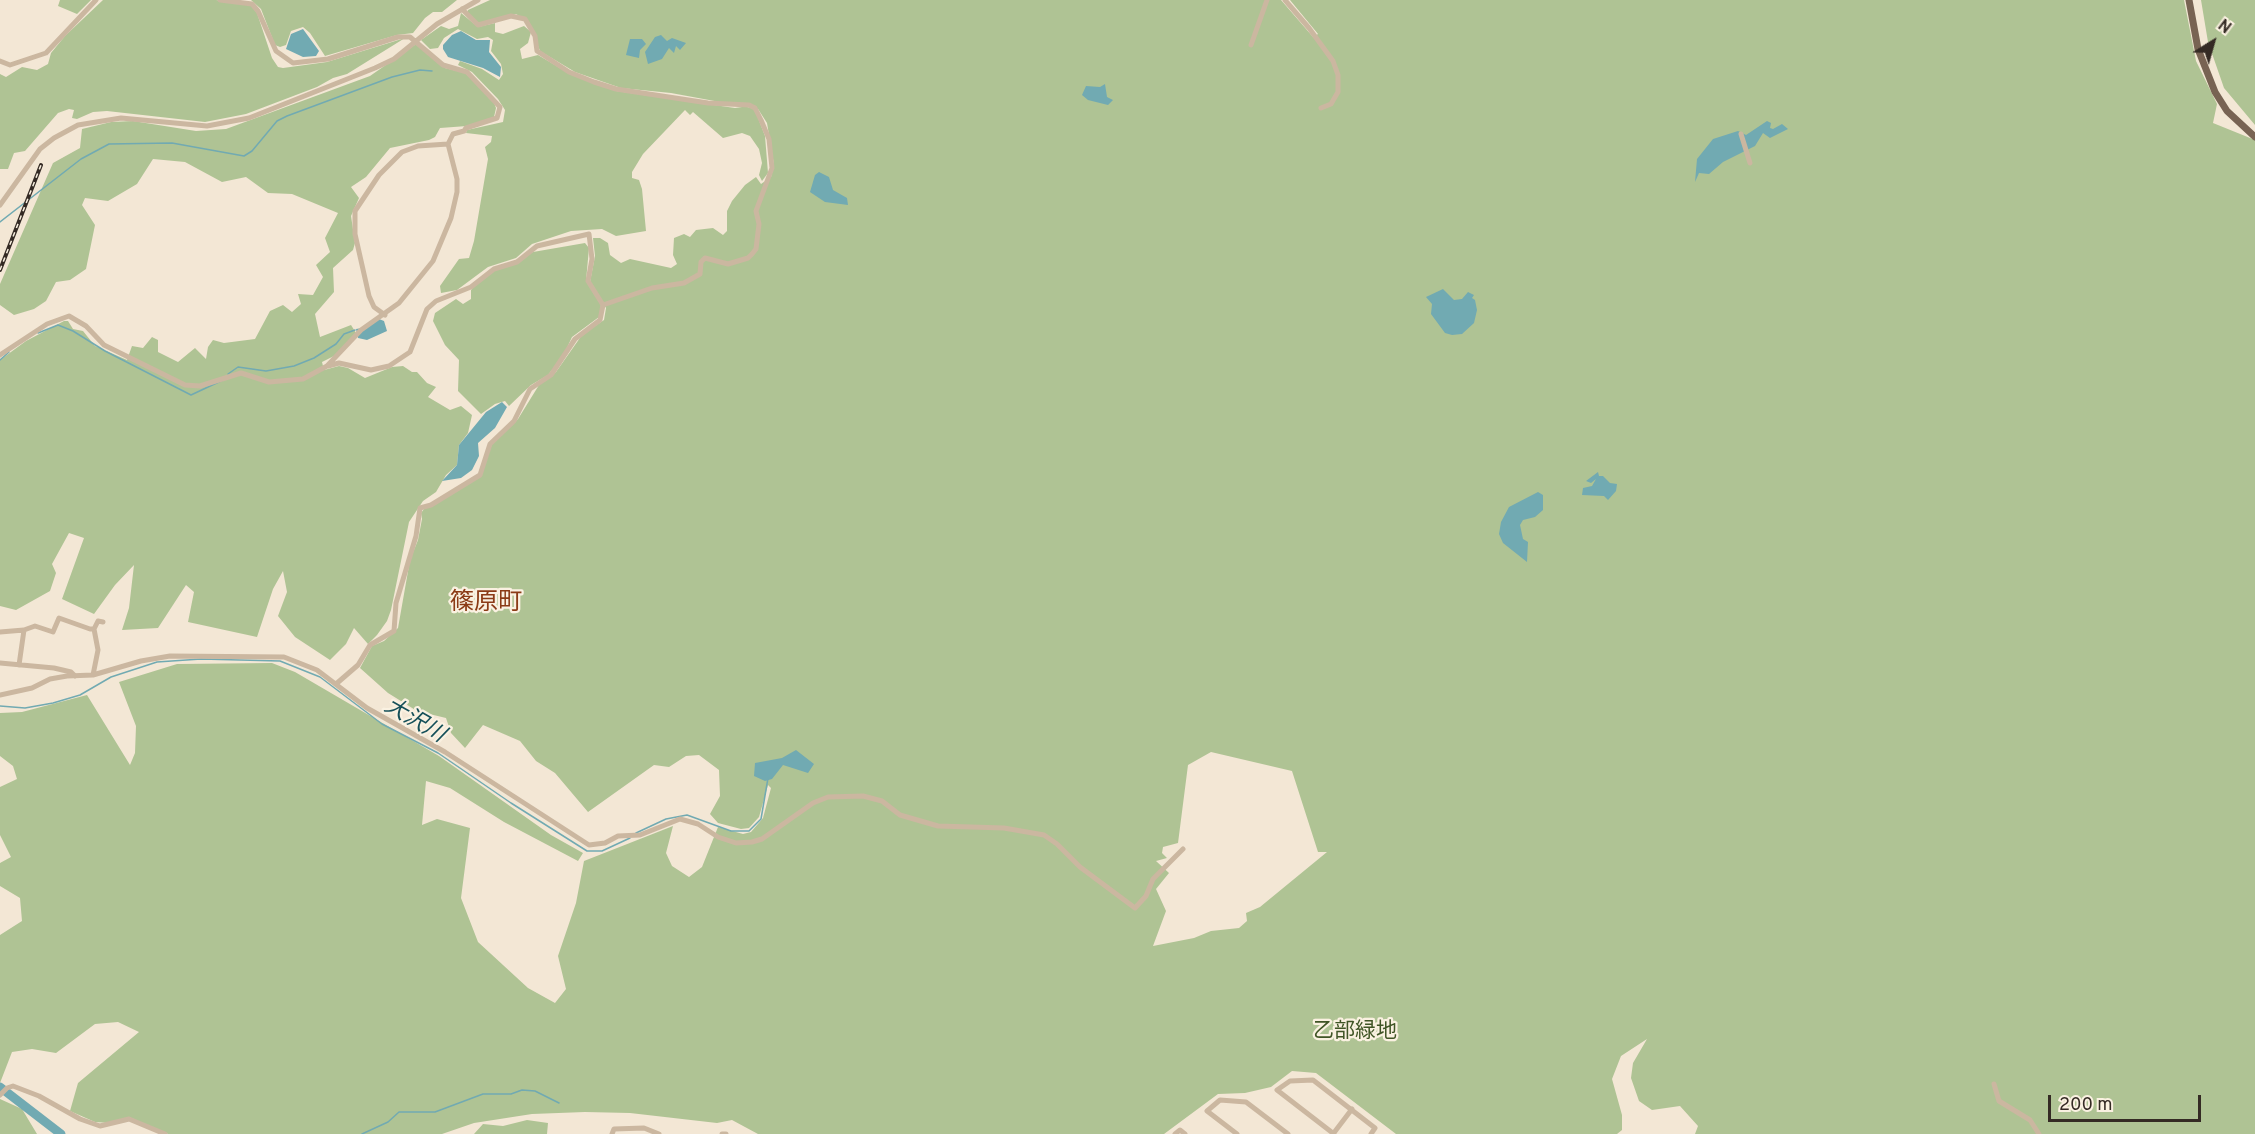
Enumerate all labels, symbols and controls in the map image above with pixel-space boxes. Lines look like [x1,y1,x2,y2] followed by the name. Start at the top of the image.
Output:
[2183,12,2243,72] north arrow
[2213,16,2234,39] text: N
[450,590,522,618] district label: 篠原町
[379,694,449,750] water label: 大沢川
[1313,1020,1397,1046] park label: 乙部緑地
[2051,1083,2204,1121] scale bar
[2059,1094,2112,1117] text: 200 m

